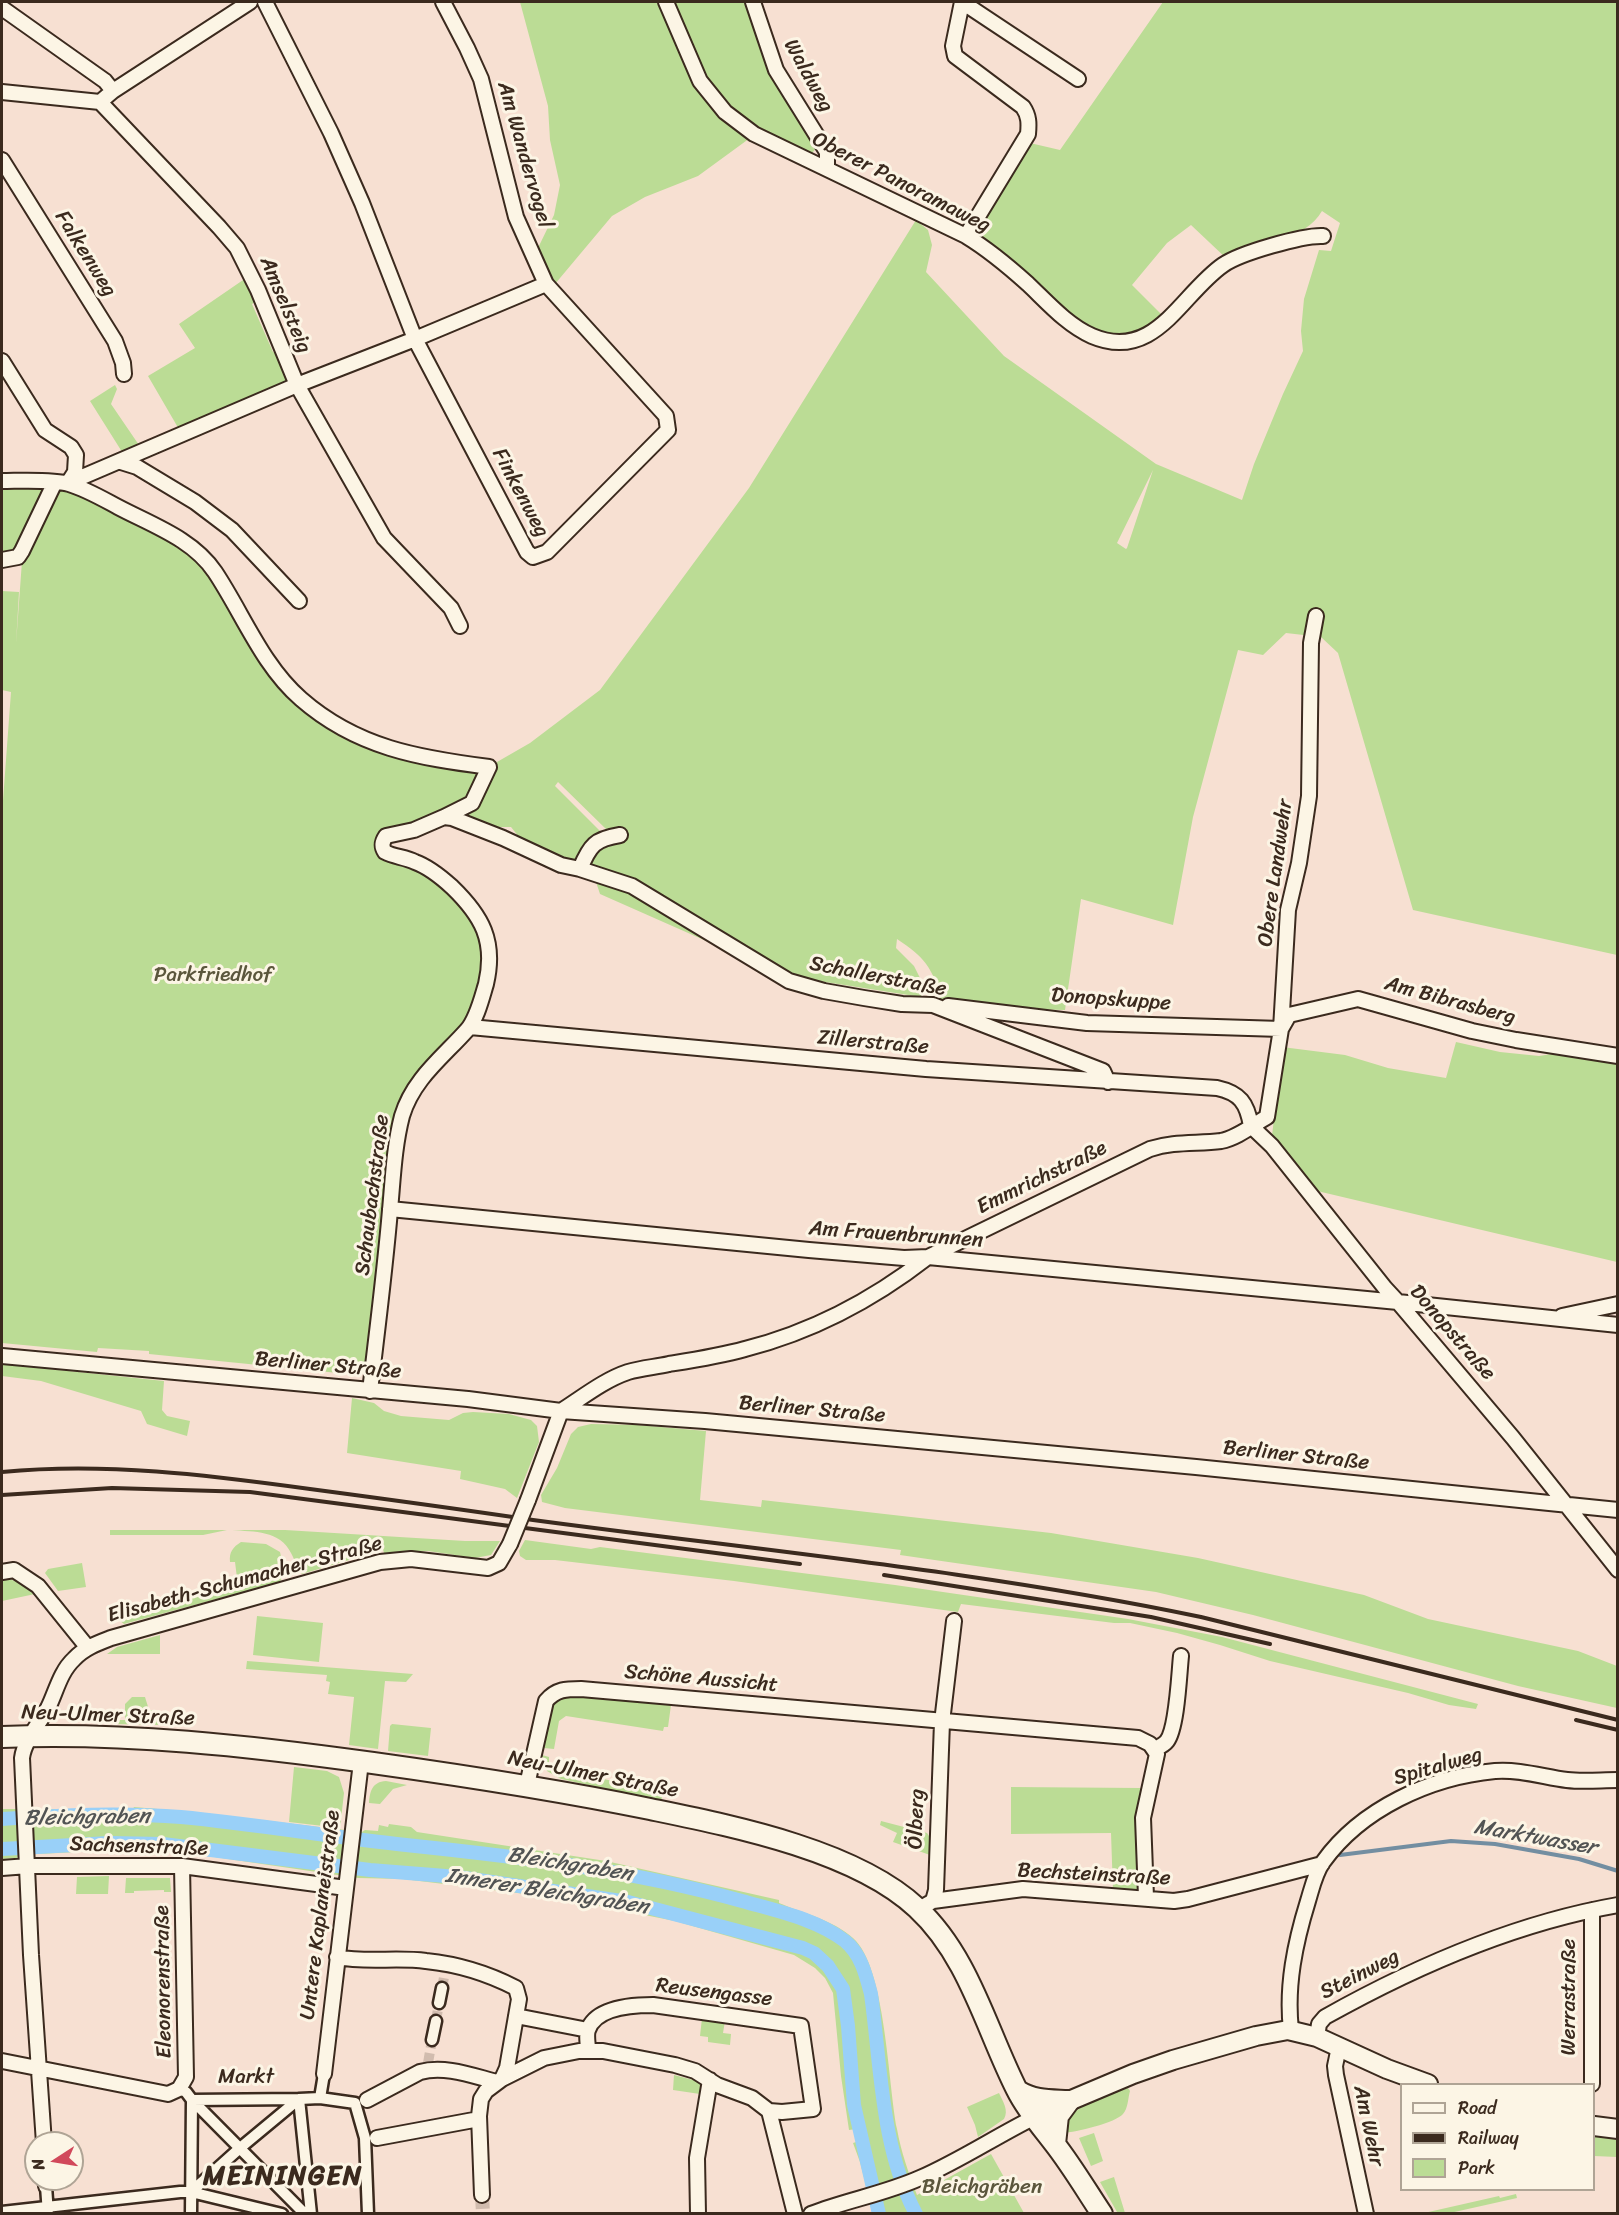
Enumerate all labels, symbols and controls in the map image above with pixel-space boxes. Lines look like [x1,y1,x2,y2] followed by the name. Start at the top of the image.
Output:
[778,35,838,117] street label: Waldweg
[491,79,557,231] street label: Am Wandervogel
[808,127,994,239] street label: Oberer Panoramaweg
[49,206,121,302] street label: Falkenweg
[253,253,317,357] street label: Amselsteig
[486,444,554,542] street label: Finkenweg
[1253,798,1299,948] street label: Obere Landwehr
[807,951,949,1003] street label: Schallerstraße
[154,963,272,989] park label: Parkfriedhof
[1382,971,1518,1031] street label: Am Bibrasberg
[1050,983,1172,1017] street label: Donopskuppe
[816,1026,930,1060] street label: Zillerstraße
[351,1113,395,1277] street label: Schaubachstraße
[973,1136,1111,1220] street label: Emmrichstraße
[808,1216,984,1254] street label: Am Frauenbrunnen
[1404,1280,1500,1386] street label: Donopstraße
[254,1347,402,1385] street label: Berliner Straße
[738,1391,886,1429] street label: Berliner Straße
[1222,1436,1370,1476] street label: Berliner Straße
[105,1531,385,1629] street label: Elisabeth-Schumacher-Straße
[623,1660,779,1698] street label: Schöne Aussicht
[21,1700,195,1732] street label: Neu-Ulmer Straße
[1391,1742,1485,1792] street label: Spitalweg
[506,1746,680,1804] street label: Neu-Ulmer Straße
[903,1788,931,1850] street label: Ölberg
[24,1804,150,1832] water label: Bleichgraben
[296,1809,346,2021] street label: Untere Kaplaneistraße
[1472,1814,1598,1862] water label: Marktwasser
[69,1832,209,1862] street label: Sachsenstraße
[506,1842,634,1888] water label: Bleichgraben
[1017,1858,1171,1892] street label: Bechsteinstraße
[444,1863,650,1921] water label: Innerer Bleichgraben
[150,1905,178,2059] street label: Eleonorenstraße
[1557,1939,1583,2055] street label: Werrastraße
[1316,1944,1404,2006] street label: Steinweg
[654,1973,774,2013] street label: Reusengasse
[218,2065,274,2091] street label: Markt
[1347,2083,1389,2169] street label: Am Wehr
[1400,2083,1595,2191] legend
[1458,2092,1497,2124] text: Road
[1458,2122,1519,2154] text: Railway
[24,2131,84,2191] north arrow
[1458,2152,1495,2184] text: Park
[23,2156,53,2173] text: N
[205,2161,361,2193] district label: MEININGEN
[922,2175,1042,2201] park label: Bleichgräben

